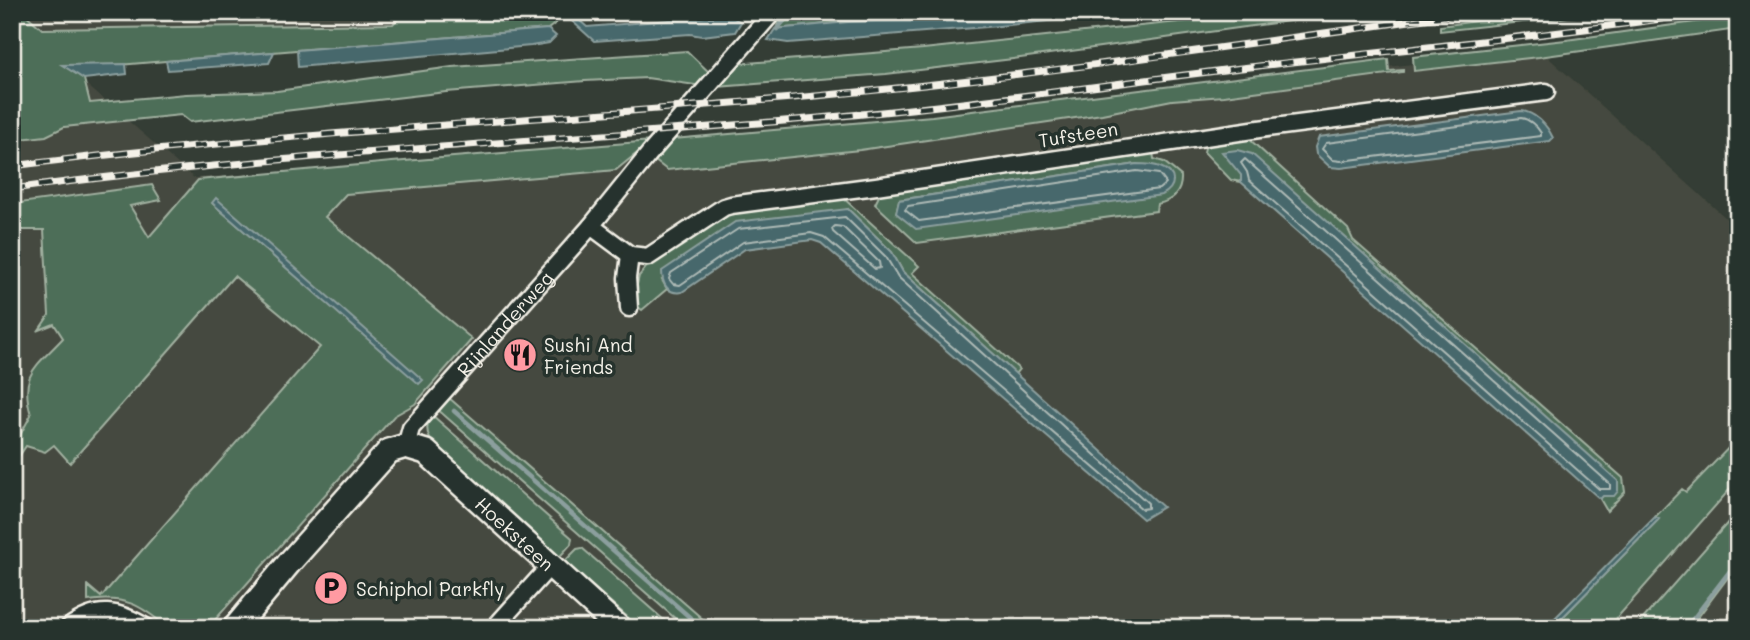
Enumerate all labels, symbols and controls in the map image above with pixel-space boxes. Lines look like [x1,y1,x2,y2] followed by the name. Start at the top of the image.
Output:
[1037,115,1119,153] street label: Tufsteen
[451,265,558,381] street label: Rijnlanderweg
[544,332,633,379] place label: Sushi And Friends
[501,336,539,374] restaurant icon: Sushi And Friends
[470,491,560,576] street label: Hoeksteen
[312,569,350,607] parking icon: Schiphol Parkfly
[356,576,504,601] place label: Schiphol Parkfly

